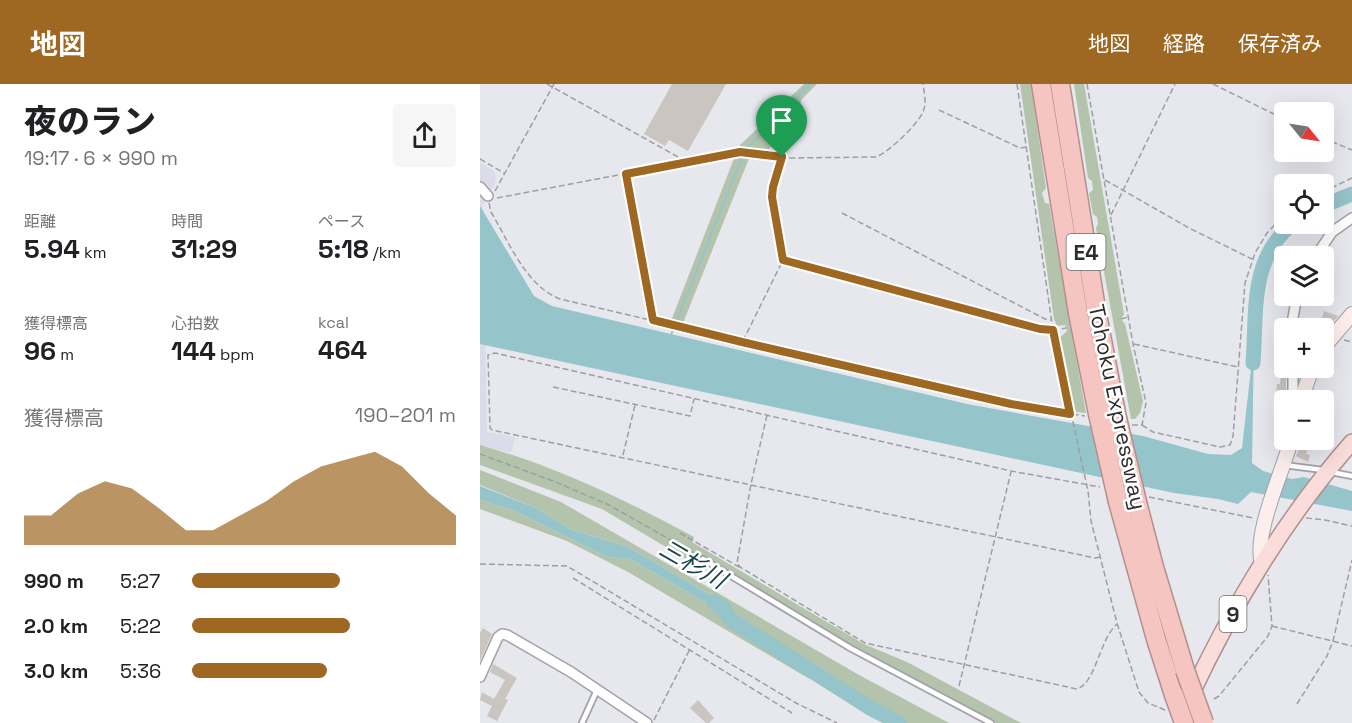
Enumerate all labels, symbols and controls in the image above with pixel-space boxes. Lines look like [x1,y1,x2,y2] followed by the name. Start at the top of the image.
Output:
[30,26,86,62] text: 地図
[1088,30,1130,57] text: 地図
[1163,30,1205,57] text: 経路
[1238,30,1322,57] text: 保存済み
[756,95,807,157] pin
[24,101,156,143] text: 夜のラン
[1274,102,1334,162] north arrow
[1274,102,1334,450] map controls
[393,104,456,167] button: share
[765,104,798,137] icon: arrive
[24,145,178,171] text: 19:17 · 6 × 990 m
[1274,174,1334,234] button: locate
[24,211,56,232] text: 距離
[171,211,203,232] text: 時間
[318,211,365,232] text: ペース
[24,232,80,266] text: 5.94
[171,232,237,266] text: 31:29
[318,232,369,266] text: 5:18
[1066,234,1106,270] road number: E4
[80,242,106,263] text: km
[369,242,401,263] text: /km
[1274,246,1334,306] button: layers
[1083,302,1153,512] street label: Tohoku Expressway
[318,312,349,333] text: kcal
[24,313,88,334] text: 獲得標高
[171,313,219,334] text: 心拍数
[1274,318,1334,378] button: +
[318,333,367,367] text: 464
[24,334,56,368] text: 96
[171,334,216,368] text: 144
[56,344,74,365] text: m
[216,344,254,365] text: bpm
[1274,390,1334,450] button: −
[355,402,456,428] text: 190–201 m
[24,405,104,431] text: 獲得標高
[654,533,735,597] water label: 三杉川
[24,568,84,594] text: 990 m
[120,568,160,594] text: 5:27
[1220,596,1246,632] road number: 9
[24,613,88,639] text: 2.0 km
[120,613,161,639] text: 5:22
[24,658,88,684] text: 3.0 km
[120,658,161,684] text: 5:36

